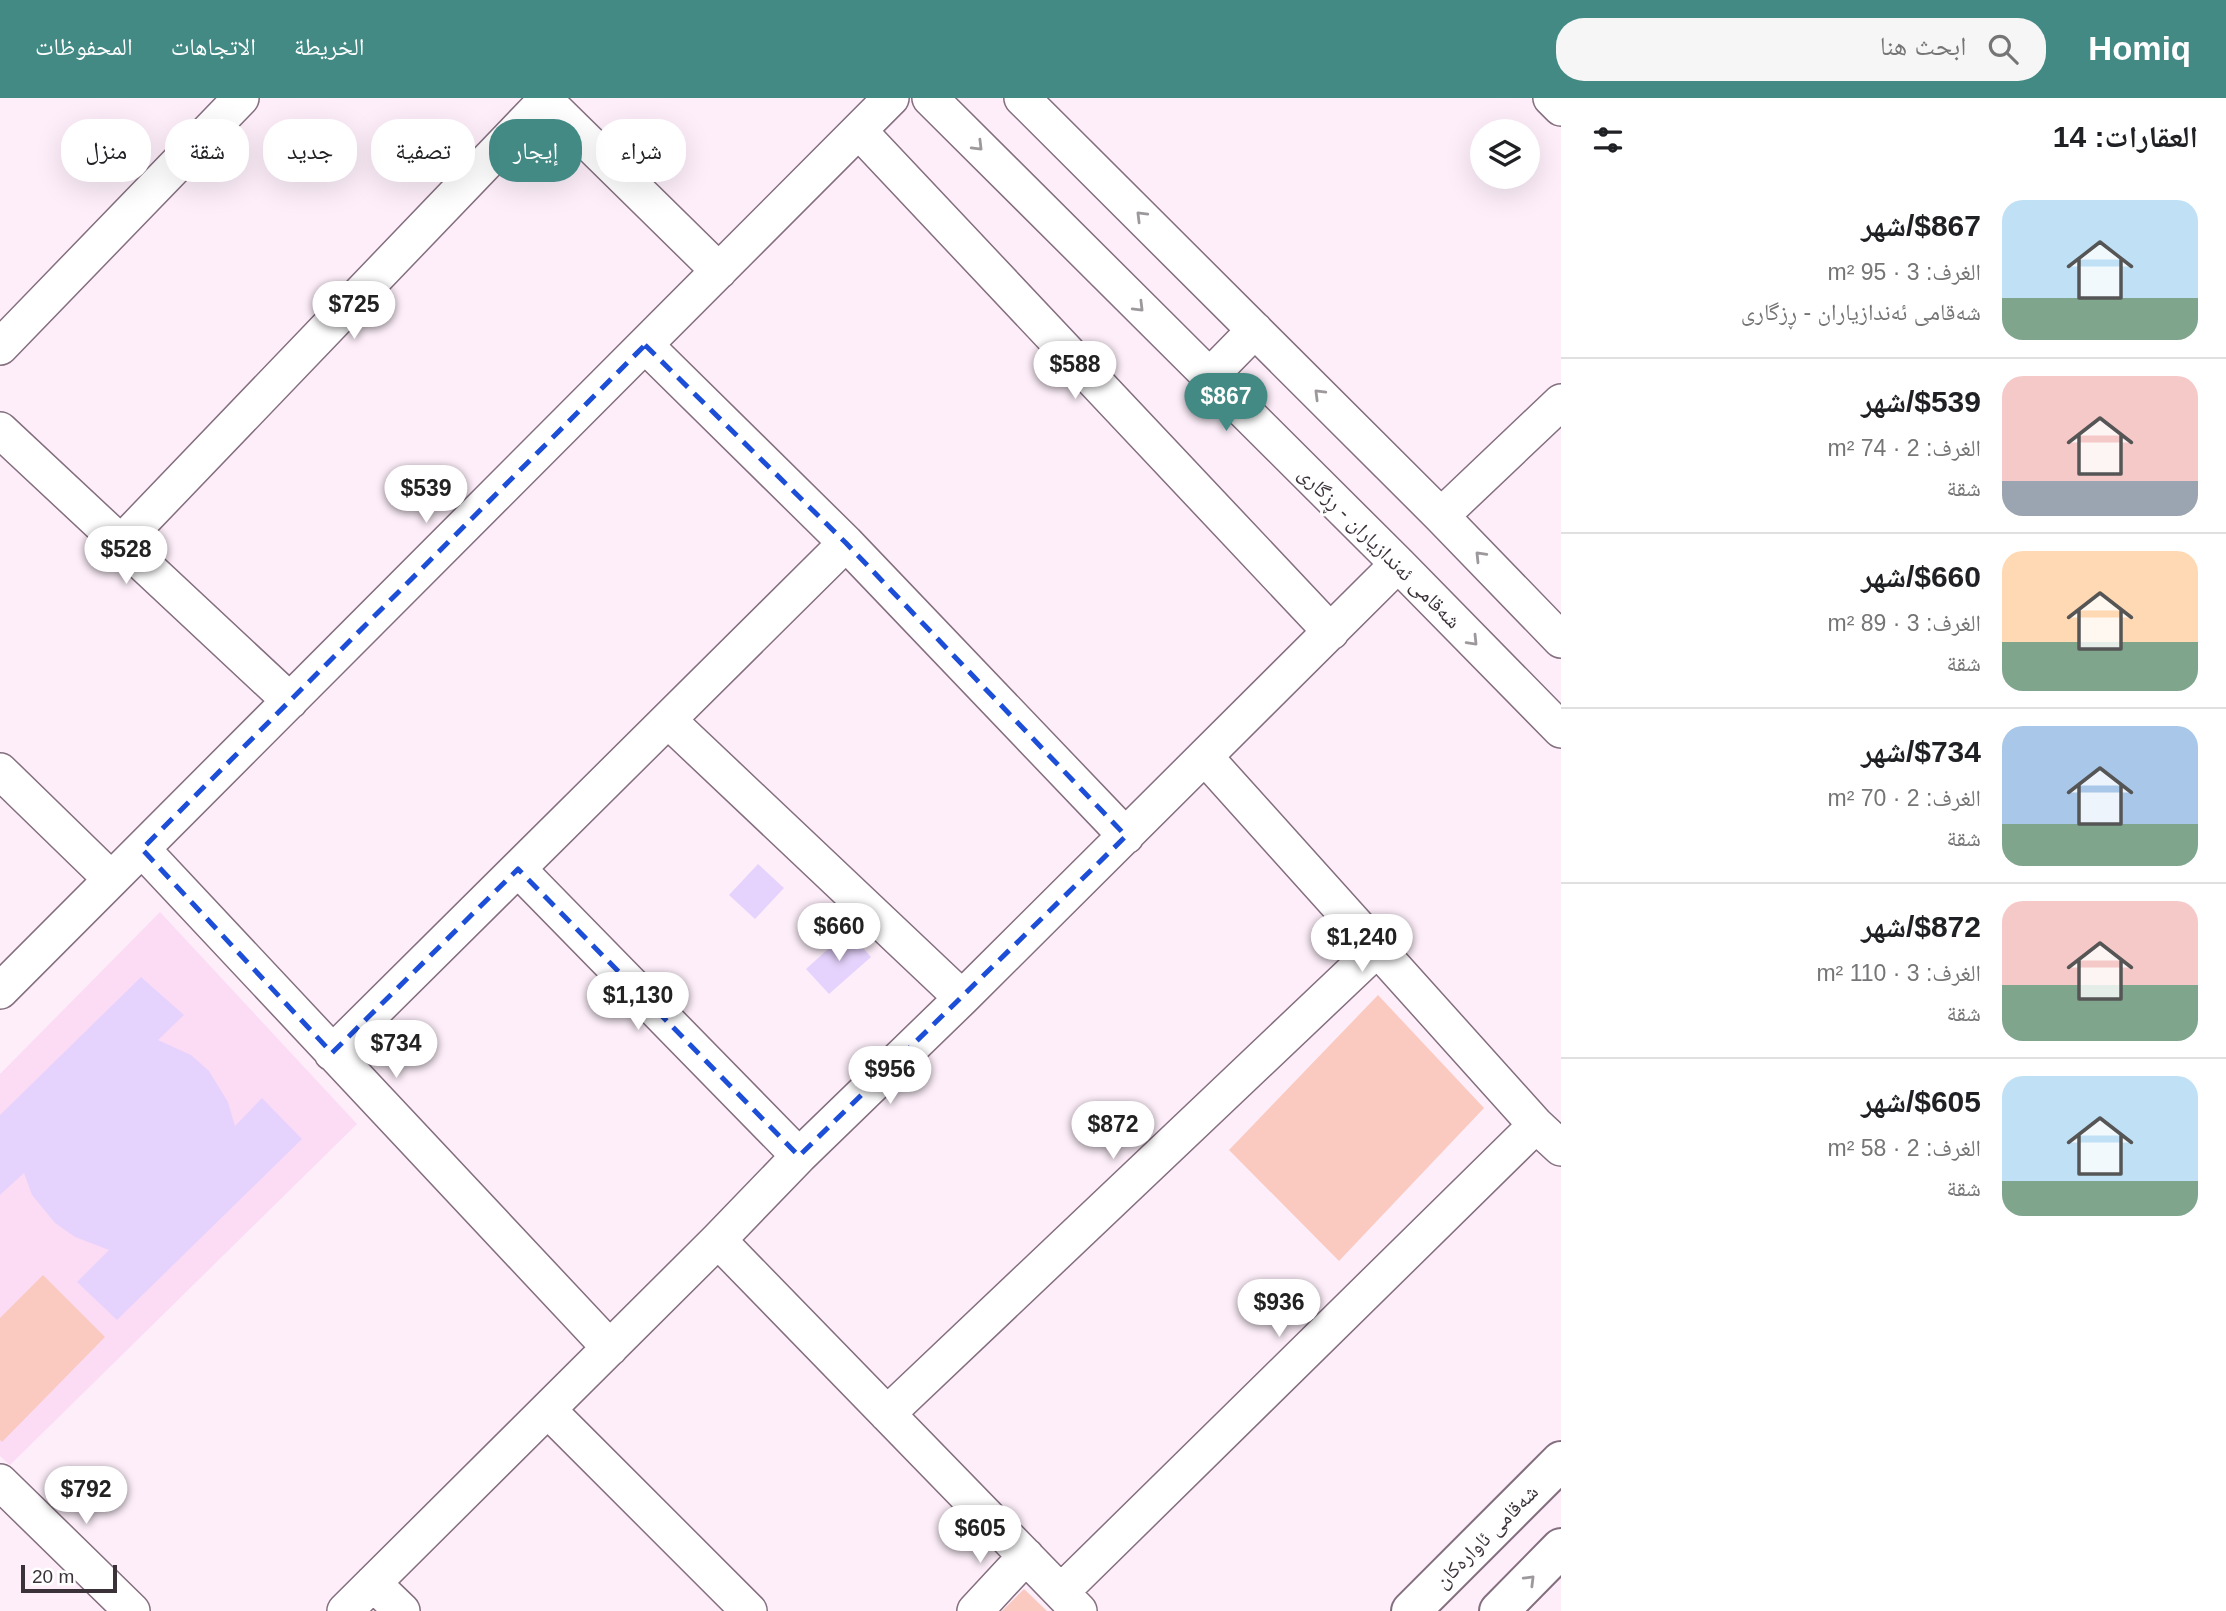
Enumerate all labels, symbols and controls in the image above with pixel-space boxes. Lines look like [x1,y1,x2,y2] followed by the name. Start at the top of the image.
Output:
[1556,18,2046,81] search box
[1984,30,2022,68] icon: search
[2088,30,2191,67] text: Homiq
[1880,31,1966,61] text: ابحث هنا
[35,33,133,60] text: المحفوظات
[171,33,256,60] text: الاتجاهات
[294,33,365,60] text: الخريطة
[61,119,151,182] chip: منزل
[165,119,249,182] chip: شقة
[263,119,357,182] chip: جديد
[371,119,475,182] chip: تصفية
[489,119,582,182] chip: إيجار
[596,119,686,182] chip: شراء
[1470,119,1540,189] map controls
[1470,119,1540,189] button: layers
[2053,120,2198,153] text: العقارات: 14
[1589,121,1627,159] icon: filters
[970,138,983,151] one-way arrow
[1861,209,1981,242] text: $867/شهر
[1136,212,1149,225] one-way arrow
[2058,228,2142,312] icon: home
[1827,259,1981,285] text: الغرف: 3 · 95 m²
[313,282,395,341] pin: $725
[328,291,380,317] text: $725
[1131,298,1144,311] one-way arrow
[1741,299,1981,325] text: شەقامی ئەندازیاران - ڕزگاری
[1034,342,1116,401] pin: $588
[1049,351,1101,377] text: $588
[1185,374,1267,433] pin: $867
[1200,383,1252,409] text: $867
[1861,385,1981,418] text: $539/شهر
[1315,390,1328,403] one-way arrow
[2058,404,2142,488] icon: home
[1827,435,1981,461] text: الغرف: 2 · 74 m²
[1290,461,1466,637] street label: شەقامی ئەندازیاران - ڕزگاری
[385,466,467,525] pin: $539
[400,475,452,501] text: $539
[1947,475,1981,501] text: شقة
[85,526,167,586] pin: $528
[100,536,152,562] text: $528
[1475,551,1488,564] one-way arrow
[1861,560,1981,593] text: $660/شهر
[2058,579,2142,663] icon: home
[1827,610,1981,636] text: الغرف: 3 · 89 m²
[1465,633,1478,646] one-way arrow
[1947,650,1981,676] text: شقة
[1861,735,1981,768] text: $734/شهر
[2058,754,2142,838] icon: home
[1827,785,1981,811] text: الغرف: 2 · 70 m²
[1947,825,1981,851] text: شقة
[798,904,880,963] pin: $660
[1861,910,1981,943] text: $872/شهر
[813,913,865,939] text: $660
[1305,914,1419,974] pin: $1,240
[1327,924,1397,950] text: $1,240
[2058,929,2142,1013] icon: home
[1816,960,1981,986] text: الغرف: 3 · 110 m²
[581,972,695,1032] pin: $1,130
[603,982,673,1008] text: $1,130
[1947,1000,1981,1026] text: شقة
[355,1020,437,1080] pin: $734
[370,1030,422,1056] text: $734
[849,1046,931,1106] pin: $956
[864,1056,916,1082] text: $956
[1861,1085,1981,1118] text: $605/شهر
[1072,1102,1154,1161] pin: $872
[2058,1104,2142,1188] icon: home
[1087,1111,1139,1137] text: $872
[1827,1135,1981,1161] text: الغرف: 2 · 58 m²
[1947,1175,1981,1201] text: شقة
[1238,1280,1320,1339] pin: $936
[1253,1289,1305,1315] text: $936
[45,1466,127,1526] pin: $792
[60,1476,112,1502] text: $792
[1430,1480,1544,1594] street label: شەقامی ئاوارەکان
[939,1506,1021,1565] pin: $605
[954,1515,1006,1541] text: $605
[21,1562,117,1594] scale bar
[32,1566,74,1587] text: 20 m
[1521,1575,1534,1588] one-way arrow

